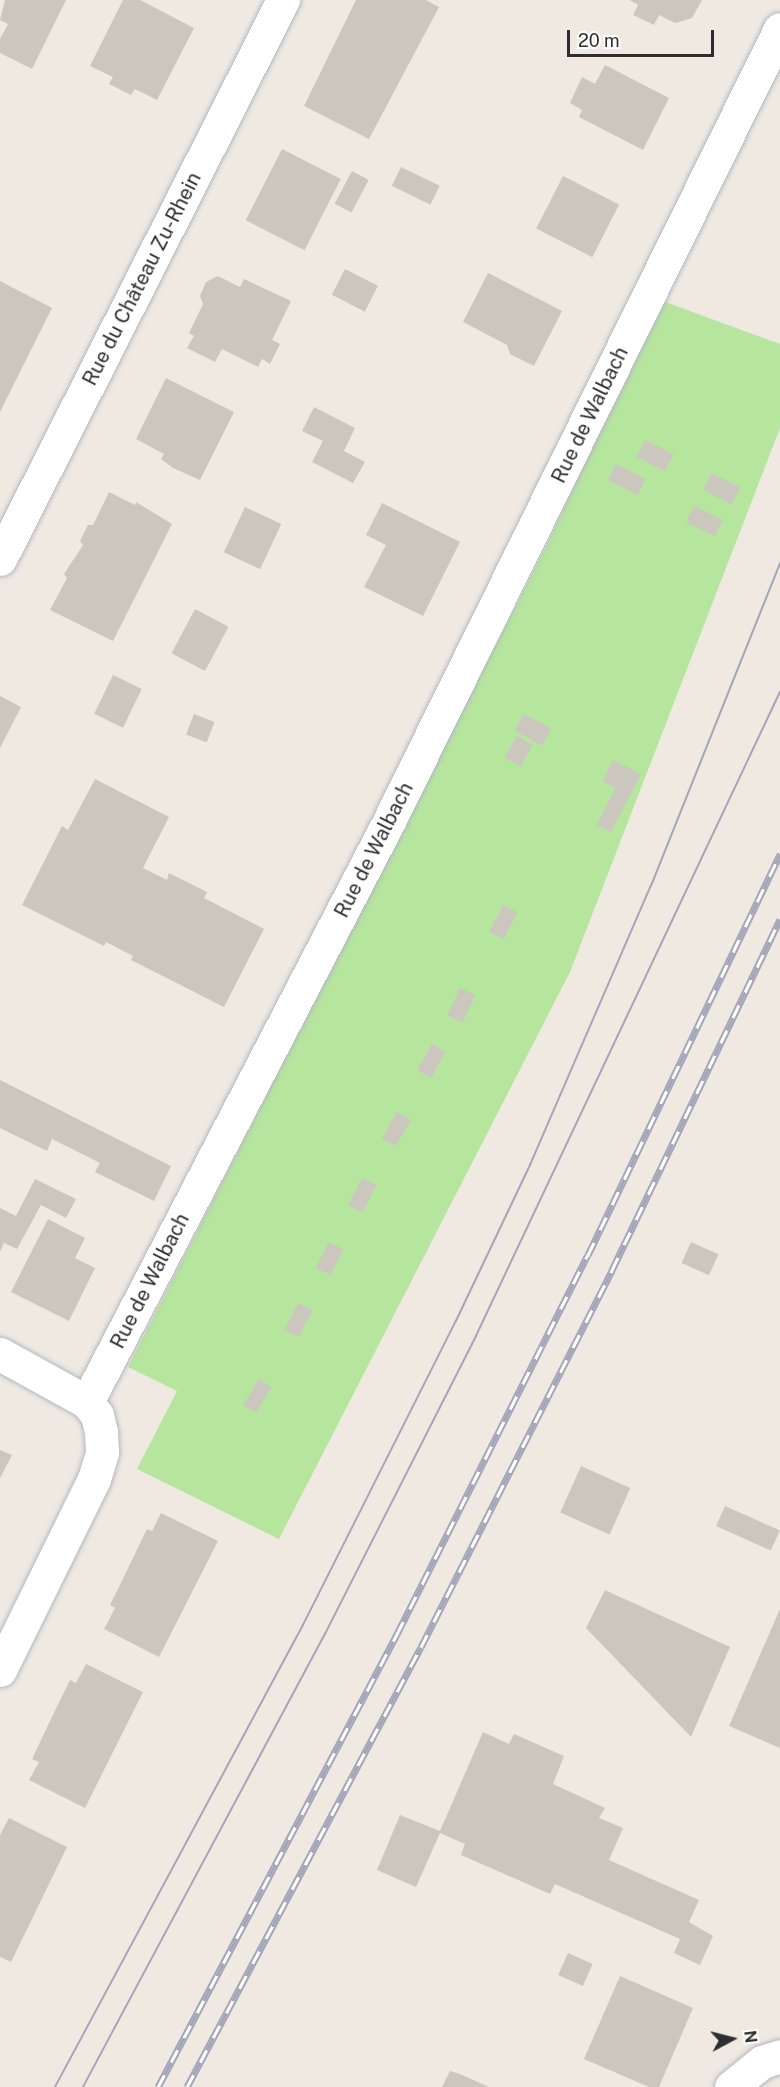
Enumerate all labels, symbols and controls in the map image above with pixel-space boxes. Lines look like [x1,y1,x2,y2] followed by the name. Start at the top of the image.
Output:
[570,18,717,56] scale bar
[578,30,620,51] text: 20 m
[78,168,206,390] street label: Rue du Château Zu-Rhein
[546,342,634,488] street label: Rue de Walbach
[329,778,419,922] street label: Rue de Walbach
[105,1209,195,1353] street label: Rue de Walbach
[702,2009,762,2069] north arrow
[740,2029,761,2044] text: N

